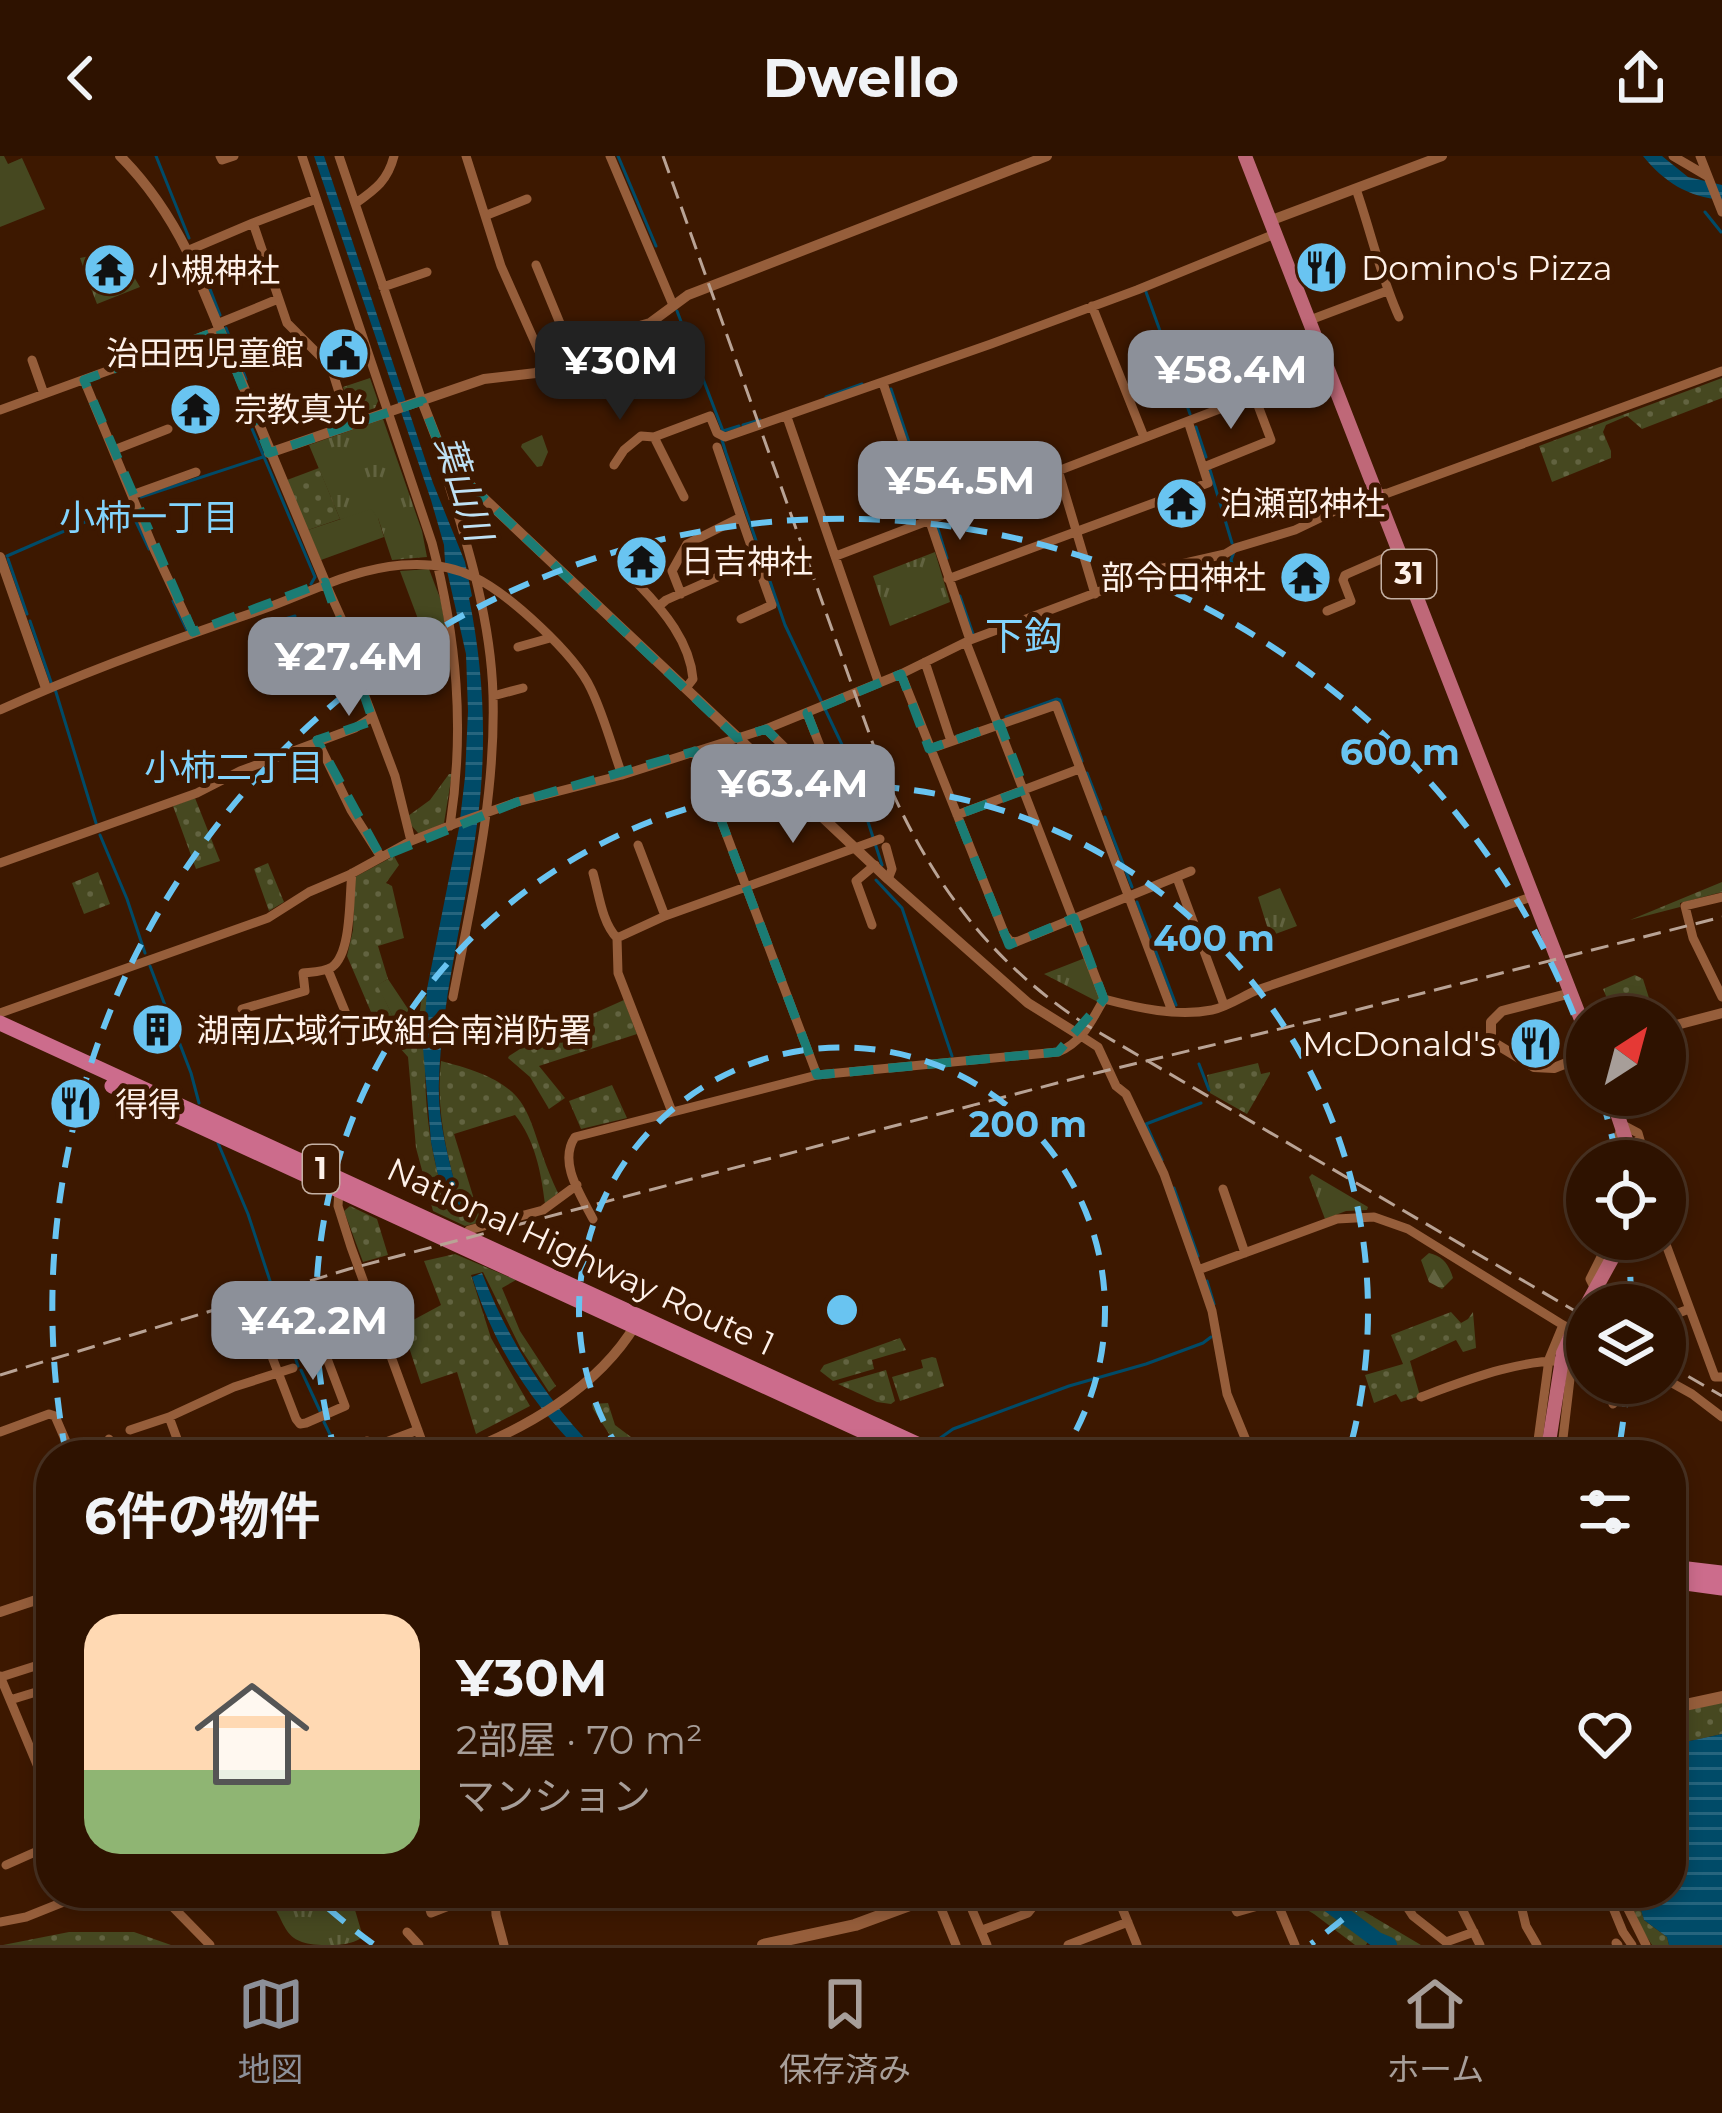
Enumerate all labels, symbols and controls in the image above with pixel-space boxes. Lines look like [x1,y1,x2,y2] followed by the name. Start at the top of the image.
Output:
[48,45,114,111] icon: back
[763,45,959,111] text: Dwello
[1608,45,1674,111] icon: share
[1294,240,1350,296] restaurant icon: Domino's Pizza
[81,242,137,298] temple icon: 小槻神社
[1361,248,1613,288] place label: Domino's Pizza
[148,250,280,290] place label: 小槻神社
[549,321,691,423] pin: ¥30M
[315,325,371,381] public building icon: 治田西児童館
[1133,330,1329,432] pin: ¥58.4M
[106,333,304,373] place label: 治田西児童館
[562,336,678,384] text: ¥30M
[1155,345,1307,393] text: ¥58.4M
[167,381,223,437] temple icon: 宗教真光
[234,389,366,429] place label: 宗教真光
[426,430,503,550] water label: 葉山川
[862,441,1058,543] pin: ¥54.5M
[885,456,1035,504] text: ¥54.5M
[1153,475,1209,531] temple icon: 泊瀬部神社
[1220,483,1385,523] place label: 泊瀬部神社
[59,495,239,539] district label: 小柿一丁目
[614,533,670,589] temple icon: 日吉神社
[681,541,813,581] place label: 日吉神社
[1277,549,1333,605] temple icon: 部令田神社
[1382,550,1436,598] road number: 31
[1101,557,1266,597] place label: 部令田神社
[985,612,1063,660] district label: 下鈎
[251,617,447,719] pin: ¥27.4M
[275,632,423,680] text: ¥27.4M
[1340,730,1460,774] text: 600 m
[695,744,891,846] pin: ¥63.4M
[144,745,324,789] district label: 小柿二丁目
[718,759,868,807] text: ¥63.4M
[1153,916,1275,960] text: 400 m
[1566,996,1686,1116] north arrow
[1566,996,1686,1404] map controls
[129,1002,185,1058] building icon: 湖南広域行政組合南消防署
[196,1010,592,1050] place label: 湖南広域行政組合南消防署
[1507,1016,1563,1072] restaurant icon: McDonald's
[1302,1024,1496,1064] place label: McDonald's
[48,1076,104,1132] restaurant icon: 得得
[115,1084,181,1124] place label: 得得
[969,1102,1087,1146] text: 200 m
[1566,1140,1686,1260] button: locate
[303,1145,339,1193] road number: 1
[381,1149,781,1363] street label: National Highway Route 1
[215,1281,411,1383] pin: ¥42.2M
[1566,1284,1686,1404] button: layers
[821,1289,863,1331] centre of rings
[238,1296,388,1344] text: ¥42.2M
[1572,1479,1638,1545] icon: filters
[84,1485,321,1547] text: 6件の物件
[456,1647,608,1709] text: ¥30M
[180,1662,324,1806] icon: home
[1572,1701,1638,1767] icon: heart
[456,1716,703,1764] text: 2部屋 · 70 m²
[456,1772,651,1820] text: マンション
[238,1971,304,2091] tab: 地図
[779,1971,911,2091] tab: 保存済み
[1386,1971,1484,2091] tab: ホーム

